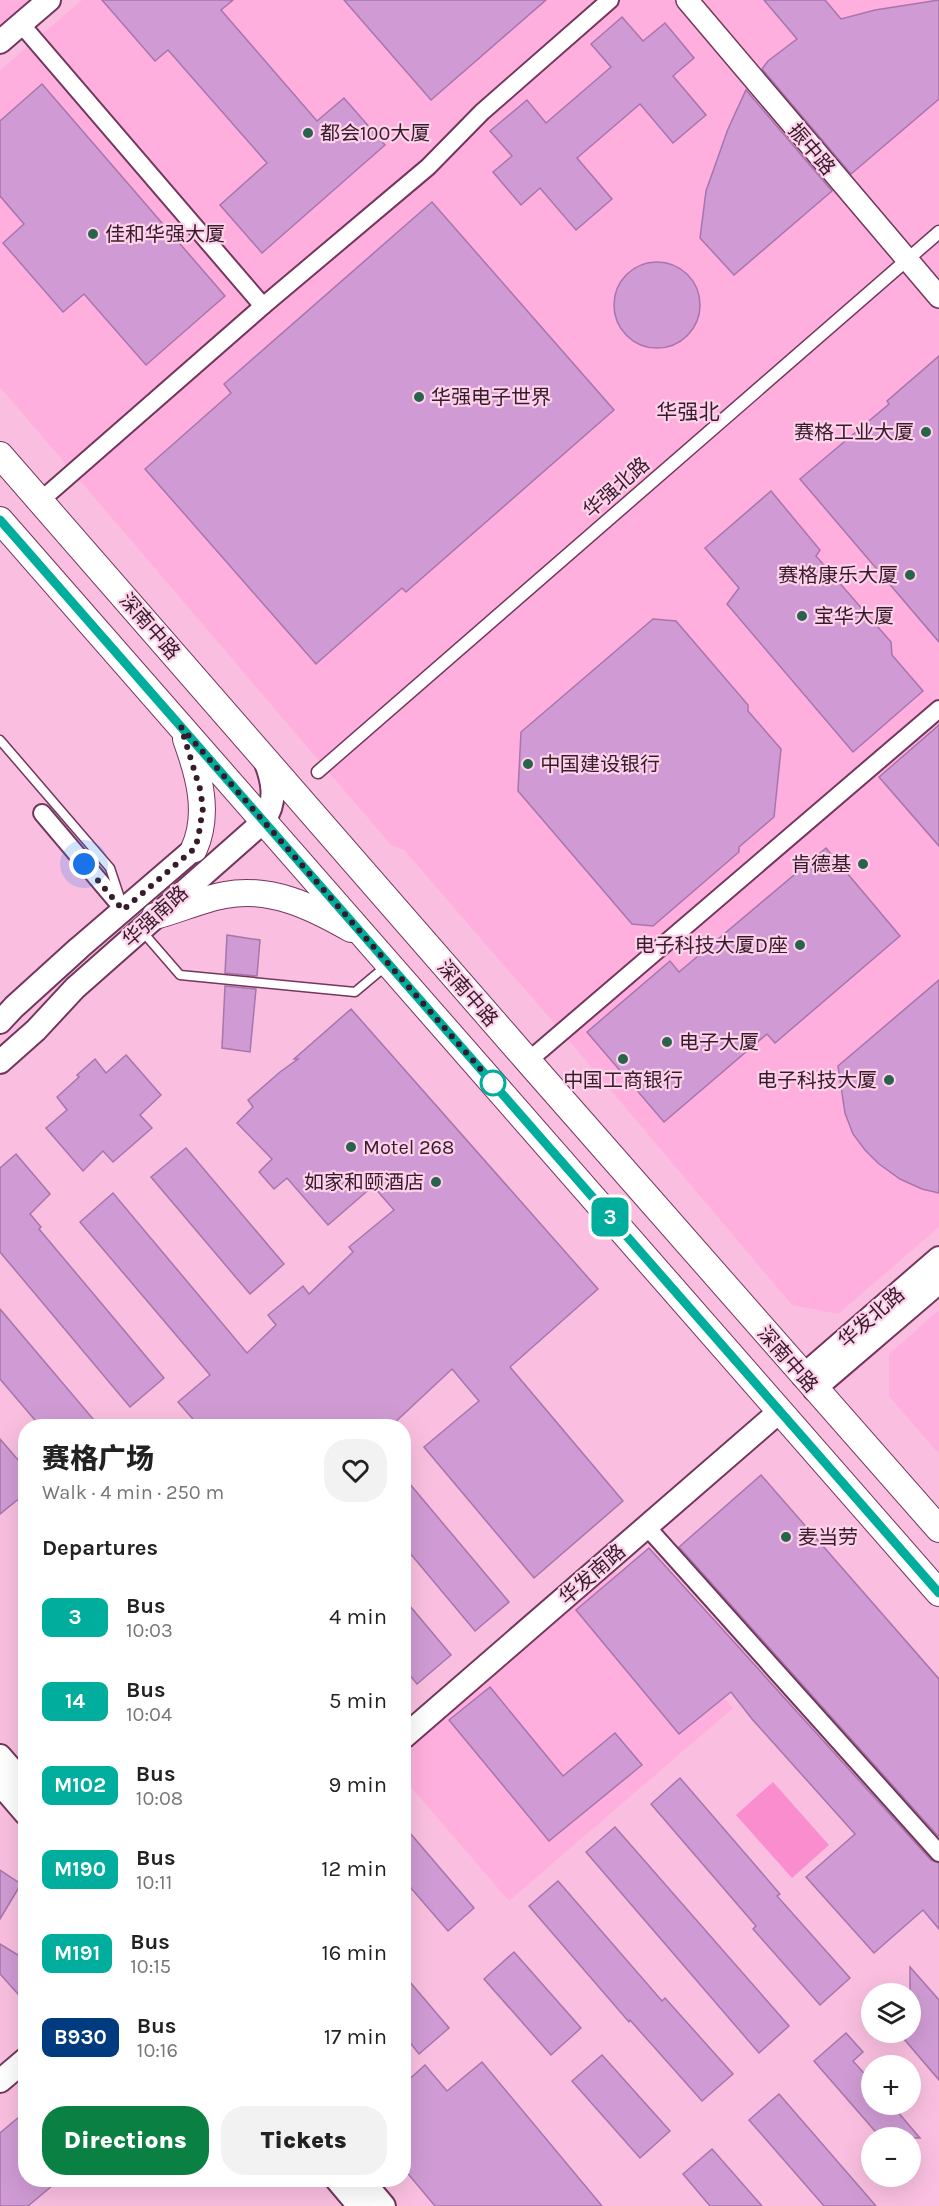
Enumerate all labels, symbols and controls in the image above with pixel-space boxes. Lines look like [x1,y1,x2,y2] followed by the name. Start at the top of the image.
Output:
[784,119,840,180] street label: 振中路
[320,122,430,145] place label: 都会100大厦
[301,126,315,140] marker: 都会100大厦
[105,223,225,246] place label: 佳和华强大厦
[86,227,100,241] marker: 佳和华强大厦
[431,386,551,409] place label: 华强电子世界
[412,390,426,404] marker: 华强电子世界
[657,400,720,424] district label: 华强北
[794,421,914,444] place label: 赛格工业大厦
[919,425,933,439] marker: 赛格工业大厦
[579,452,654,522] street label: 华强北路
[778,564,898,587] place label: 赛格康乐大厦
[903,568,917,582] marker: 赛格康乐大厦
[115,589,185,664] street label: 深南中路
[814,605,894,628] place label: 宝华大厦
[795,609,809,623] marker: 宝华大厦
[540,753,660,776] place label: 中国建设银行
[521,757,535,771] marker: 中国建设银行
[69,849,99,879] your location
[791,853,851,876] place label: 肯德基
[856,857,870,871] marker: 肯德基
[118,881,193,952] street label: 华强南路
[635,934,788,957] place label: 电子科技大厦D座
[793,938,807,952] marker: 电子科技大厦D座
[433,956,503,1031] street label: 深南中路
[679,1031,759,1054] place label: 电子大厦
[660,1035,674,1049] marker: 电子大厦
[616,1052,630,1066] marker: 中国工商银行
[563,1069,683,1092] place label: 中国工商银行
[757,1069,877,1092] place label: 电子科技大厦
[480,1070,506,1096] unlabelled marker
[882,1073,896,1087] marker: 电子科技大厦
[363,1136,454,1159] place label: Motel 268
[344,1140,358,1154] marker: Motel 268
[304,1171,424,1194] place label: 如家和颐酒店
[429,1175,443,1189] marker: 如家和颐酒店
[590,1198,630,1236] line badge: 3
[603,1205,617,1229] text: 3
[834,1282,909,1352] street label: 华发北路
[753,1322,823,1397] street label: 深南中路
[324,1439,387,1502] button: heart
[42,1442,154,1475] text: 赛格广场
[42,1481,224,1504] text: Walk · 4 min · 250 m
[798,1526,858,1549] place label: 麦当劳
[779,1530,793,1544] marker: 麦当劳
[42,1535,158,1561] text: Departures
[555,1539,630,1609] street label: 华发南路
[126,1593,166,1619] text: Bus
[329,1604,387,1630] text: 4 min
[68,1605,82,1629] text: 3
[126,1619,173,1642] text: 10:03
[126,1677,166,1703] text: Bus
[329,1688,387,1714] text: 5 min
[65,1689,85,1713] text: 14
[126,1703,172,1726] text: 10:04
[136,1761,176,1787] text: Bus
[329,1772,387,1798] text: 9 min
[54,1773,106,1797] text: M102
[136,1787,183,1810] text: 10:08
[136,1845,176,1871] text: Bus
[321,1856,387,1882] text: 12 min
[54,1857,106,1881] text: M190
[136,1871,172,1894] text: 10:11
[130,1929,170,1955] text: Bus
[321,1940,387,1966] text: 16 min
[54,1941,100,1965] text: M191
[130,1955,171,1978] text: 10:15
[861,1983,921,2187] map controls
[861,1983,921,2043] button: layers
[137,2013,176,2039] text: Bus
[324,2024,387,2050] text: 17 min
[54,2025,107,2049] text: B930
[137,2039,178,2062] text: 10:16
[861,2055,921,2115] button: +
[42,2106,209,2175] button: Directions
[221,2106,387,2175] button: Tickets
[861,2127,921,2187] button: −

